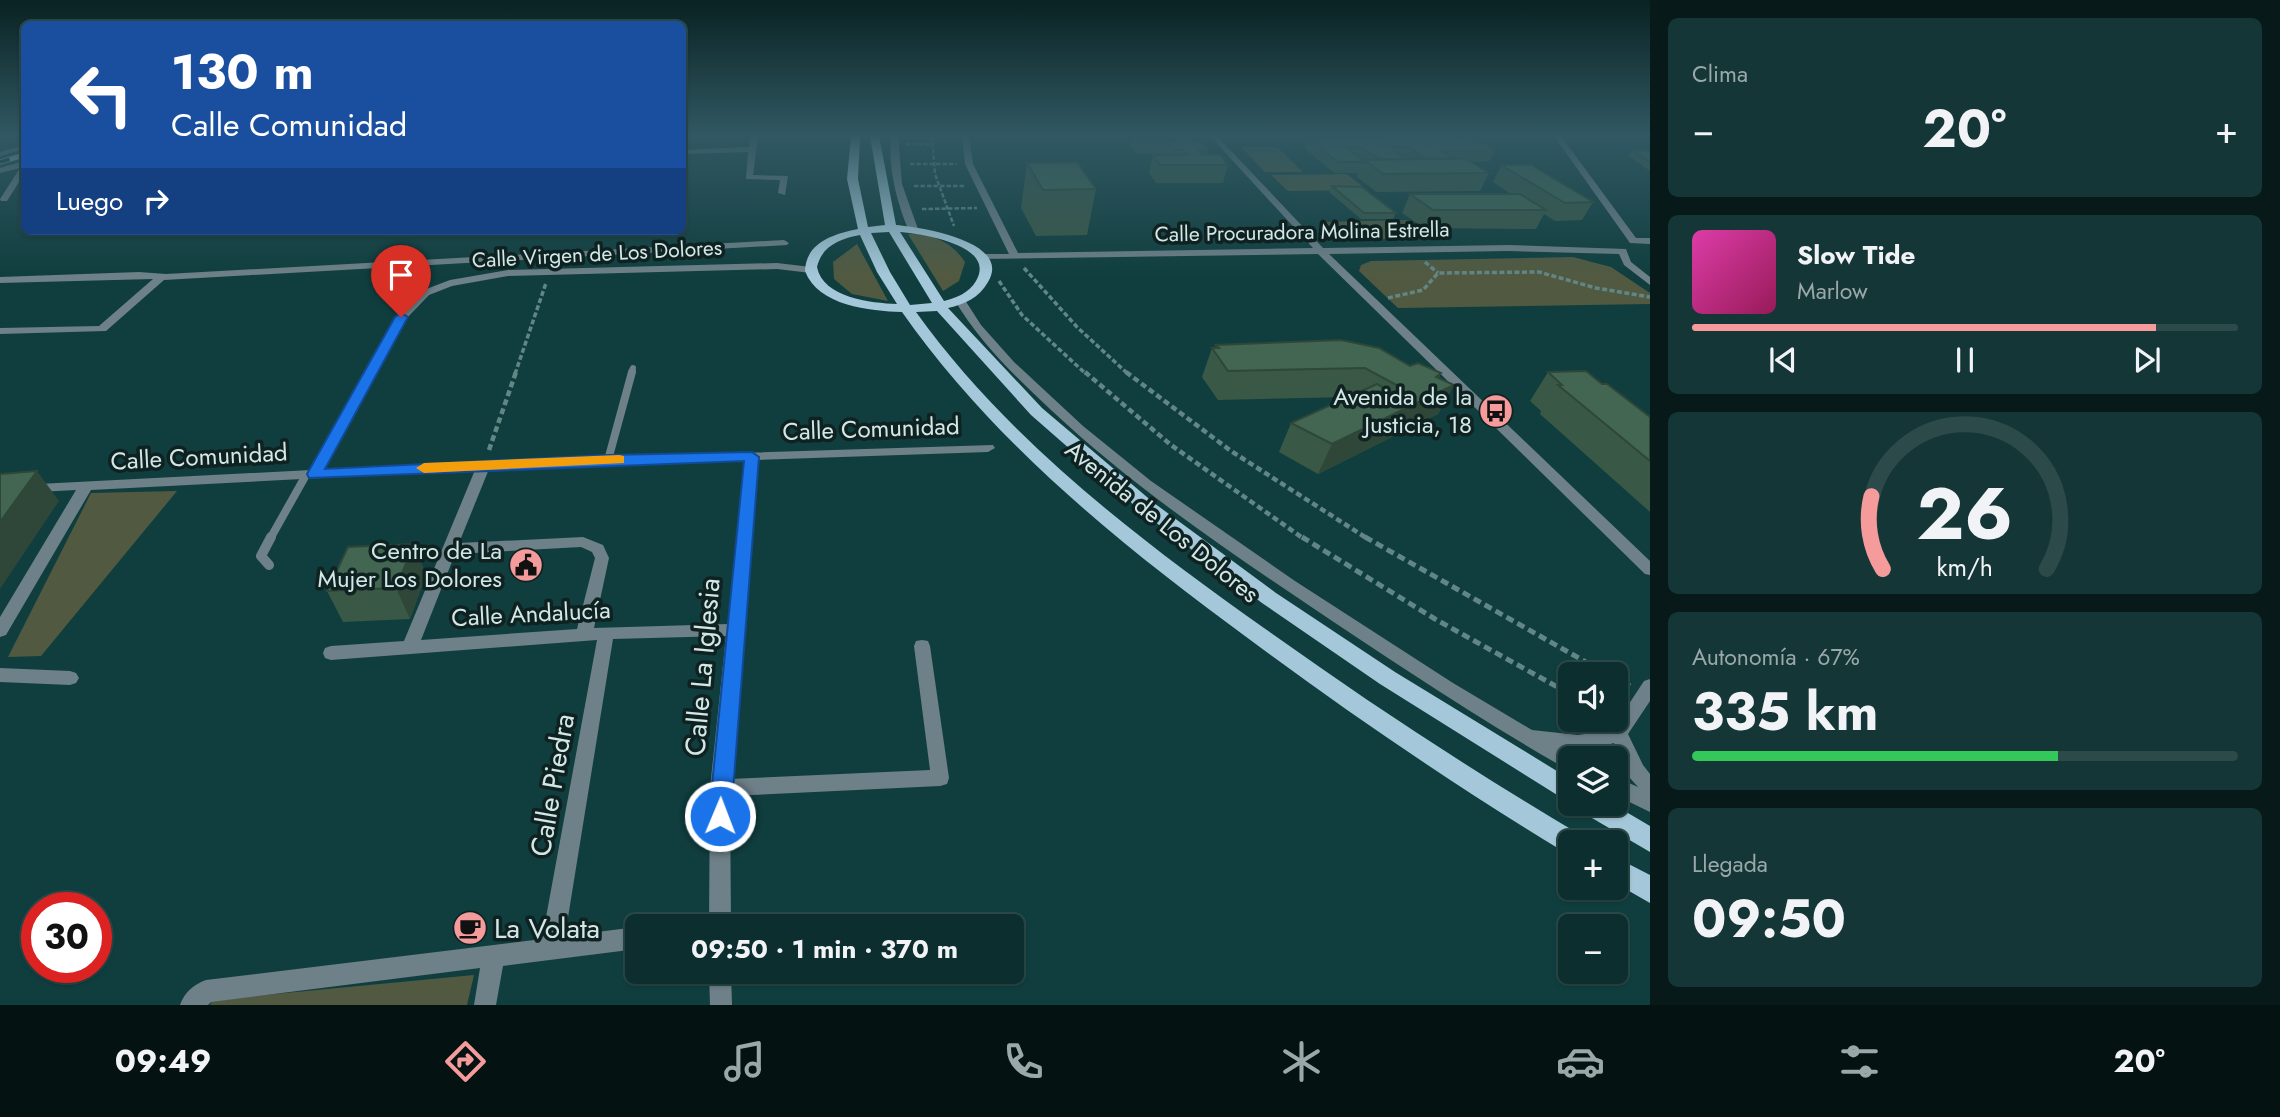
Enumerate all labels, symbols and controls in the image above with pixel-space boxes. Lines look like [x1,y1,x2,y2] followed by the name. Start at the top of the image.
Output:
[171,37,314,107] text: 130 m
[56,49,147,140] icon: left
[1692,57,1748,91] text: Clima
[1923,91,2007,167] text: 20°
[171,102,407,148] text: Calle Comunidad
[1692,102,1714,157] text: −
[2215,102,2238,157] text: +
[56,182,123,220] text: Luego
[137,182,175,220] icon: right
[1154,214,1450,250] street label: Calle Procuradora Molina Estrella
[471,232,723,276] street label: Calle Virgen de Los Dolores
[1797,236,1916,274] text: Slow Tide
[371,245,431,317] pin
[382,256,420,294] icon: arrive
[1797,274,1868,308] text: Marlow
[1764,341,1802,379] icon: previous
[1946,341,1984,379] icon: pause
[2128,341,2166,379] icon: next
[1333,379,1472,442] place label: Avenida de la Justicia, 18
[1477,392,1515,430] bus stop icon: Avenida de la Justicia, 18
[782,408,960,449] street label: Calle Comunidad
[1058,432,1267,611] street label: Avenida de Los Dolores
[110,434,288,479] street label: Calle Comunidad
[1917,461,2013,566] text: 26
[317,533,502,596] place label: Centro de La Mujer Los Dolores
[507,546,545,584] public building icon: Centro de La Mujer Los Dolores
[1937,548,1993,584] text: km/h
[674,576,731,758] street label: Calle La Iglesia
[450,592,612,635] street label: Calle Andalucía
[1692,640,1860,674] text: Autonomía · 67%
[1558,662,1628,984] map controls
[1558,662,1628,732] button: sound
[1692,674,1878,750] text: 335 km
[520,710,585,860] street label: Calle Piedra
[1558,746,1628,816] button: layers
[683,779,757,853] position arrow
[1558,830,1628,900] button: +
[1692,847,1768,881] text: Llegada
[1692,881,1846,957] text: 09:50
[21,892,112,983] speed limit sign: 30
[494,908,600,949] place label: La Volata
[451,909,489,947] cafe icon: La Volata
[1558,914,1628,984] button: −
[691,930,958,968] text: 09:50 · 1 min · 370 m
[441,1037,490,1086] icon: directions
[720,1037,769,1086] icon: music
[999,1037,1048,1086] icon: phone
[1277,1037,1326,1086] icon: climate
[1556,1037,1605,1086] icon: car
[1835,1037,1884,1086] icon: filters
[115,1038,211,1084] text: 09:49
[2113,1038,2165,1084] text: 20°

